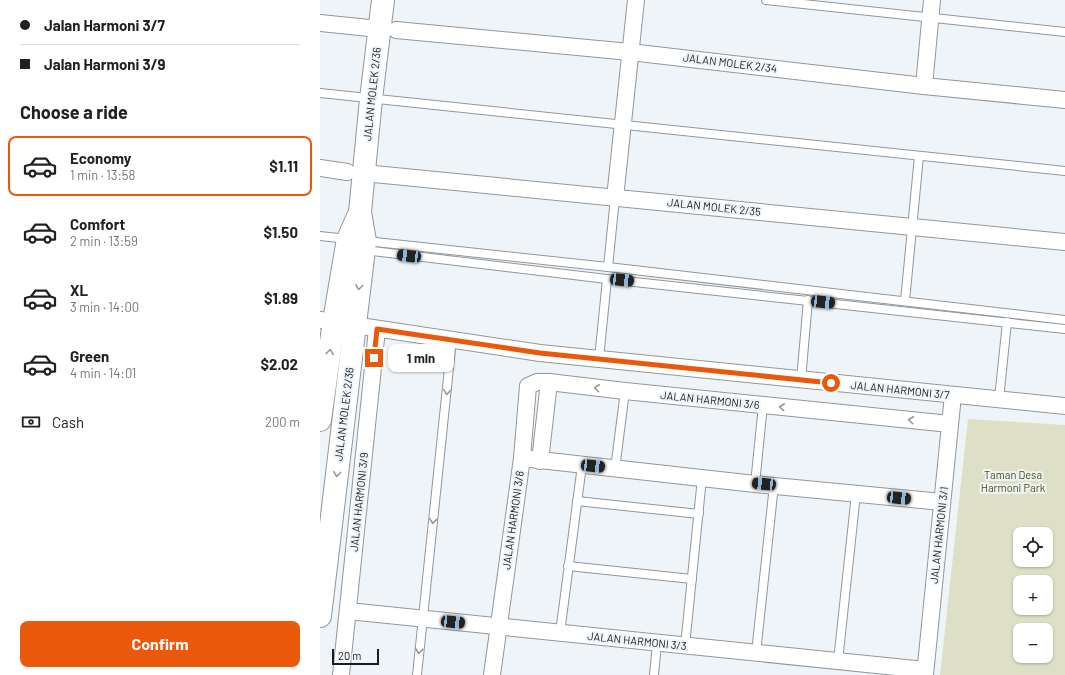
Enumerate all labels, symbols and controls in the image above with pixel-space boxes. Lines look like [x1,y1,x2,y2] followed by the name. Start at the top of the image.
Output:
[44,16,165,34] text: Jalan Harmoni 3/7
[360,46,383,141] street label: JALAN MOLEK 2/36
[682,50,778,75] street label: JALAN MOLEK 2/34
[44,55,166,73] text: Jalan Harmoni 3/9
[20,101,128,123] text: Choose a ride
[22,148,58,184] icon: car
[70,149,131,167] text: Economy
[269,157,298,175] text: $1.11
[70,167,135,183] text: 1 min · 13:58
[667,195,762,218] street label: JALAN MOLEK 2/35
[22,214,58,250] icon: car
[70,215,125,233] text: Comfort
[263,223,298,241] text: $1.50
[70,233,138,249] text: 2 min · 13:59
[396,249,422,263] car
[609,273,635,287] car
[22,280,58,316] icon: car
[70,281,88,299] text: XL
[355,284,364,290] one-way arrow
[264,289,298,307] text: $1.89
[810,295,836,309] car
[70,299,139,315] text: 3 min · 14:00
[388,344,454,372] callout: 1 min
[22,346,58,382] icon: car
[70,347,109,365] text: Green
[325,349,334,355] one-way arrow
[365,349,383,367] route end
[407,350,435,366] text: 1 min
[260,355,298,373] text: $2.02
[70,365,136,381] text: 4 min · 14:01
[331,366,356,461] street label: JALAN MOLEK 2/36
[822,374,840,392] route start
[850,378,950,401] street label: JALAN HARMONI 3/7
[594,384,600,393] one-way arrow
[660,388,761,411] street label: JALAN HARMONI 3/6
[442,389,451,395] one-way arrow
[779,402,785,411] one-way arrow
[20,411,42,433] icon: cash
[52,413,84,431] text: Cash
[265,414,300,430] text: 200 m
[908,415,914,424] one-way arrow
[347,451,370,552] street label: JALAN HARMONI 3/9
[580,459,606,473] car
[981,468,1046,494] park label: Taman Desa Harmoni Park
[499,469,526,570] street label: JALAN HARMONI 3/8
[333,471,342,477] one-way arrow
[752,477,776,491] car
[927,486,950,584] street label: JALAN HARMONI 3/1
[886,491,912,505] car
[429,518,438,524] one-way arrow
[1013,527,1053,663] map controls
[1013,527,1053,567] button: locate
[1013,575,1053,615] button: +
[440,615,466,629] car
[20,621,300,667] button: Confirm
[1013,623,1053,663] button: −
[587,629,687,652] street label: JALAN HARMONI 3/3
[332,647,379,666] scale bar
[415,648,424,654] one-way arrow
[338,649,361,662] text: 20 m

